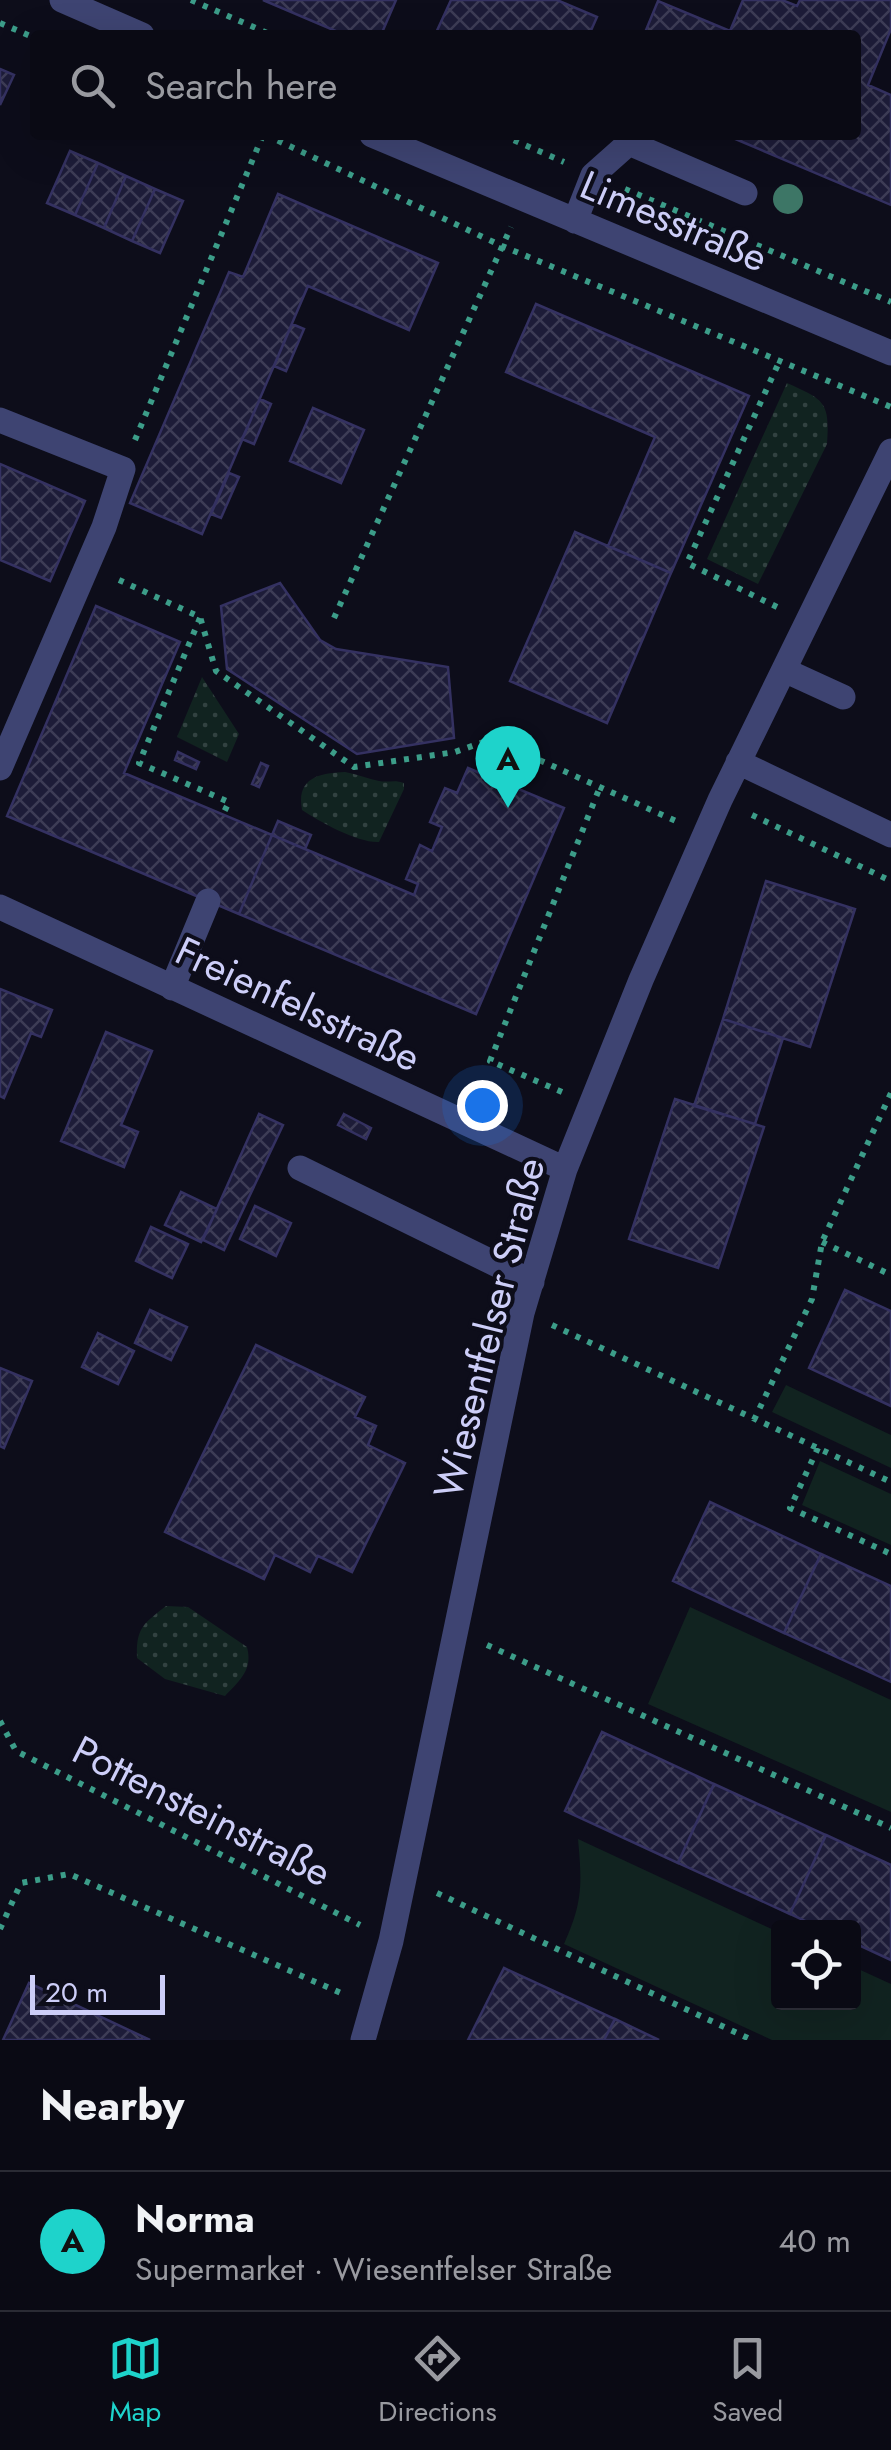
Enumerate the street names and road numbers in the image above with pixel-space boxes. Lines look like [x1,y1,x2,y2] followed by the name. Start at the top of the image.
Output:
[571,156,777,286] street label: Limesstraße
[166,922,430,1086] street label: Freienfelsstraße
[419,1152,559,1504] street label: Wiesentfelser Straße
[63,1721,341,1901] street label: Pottensteinstraße

